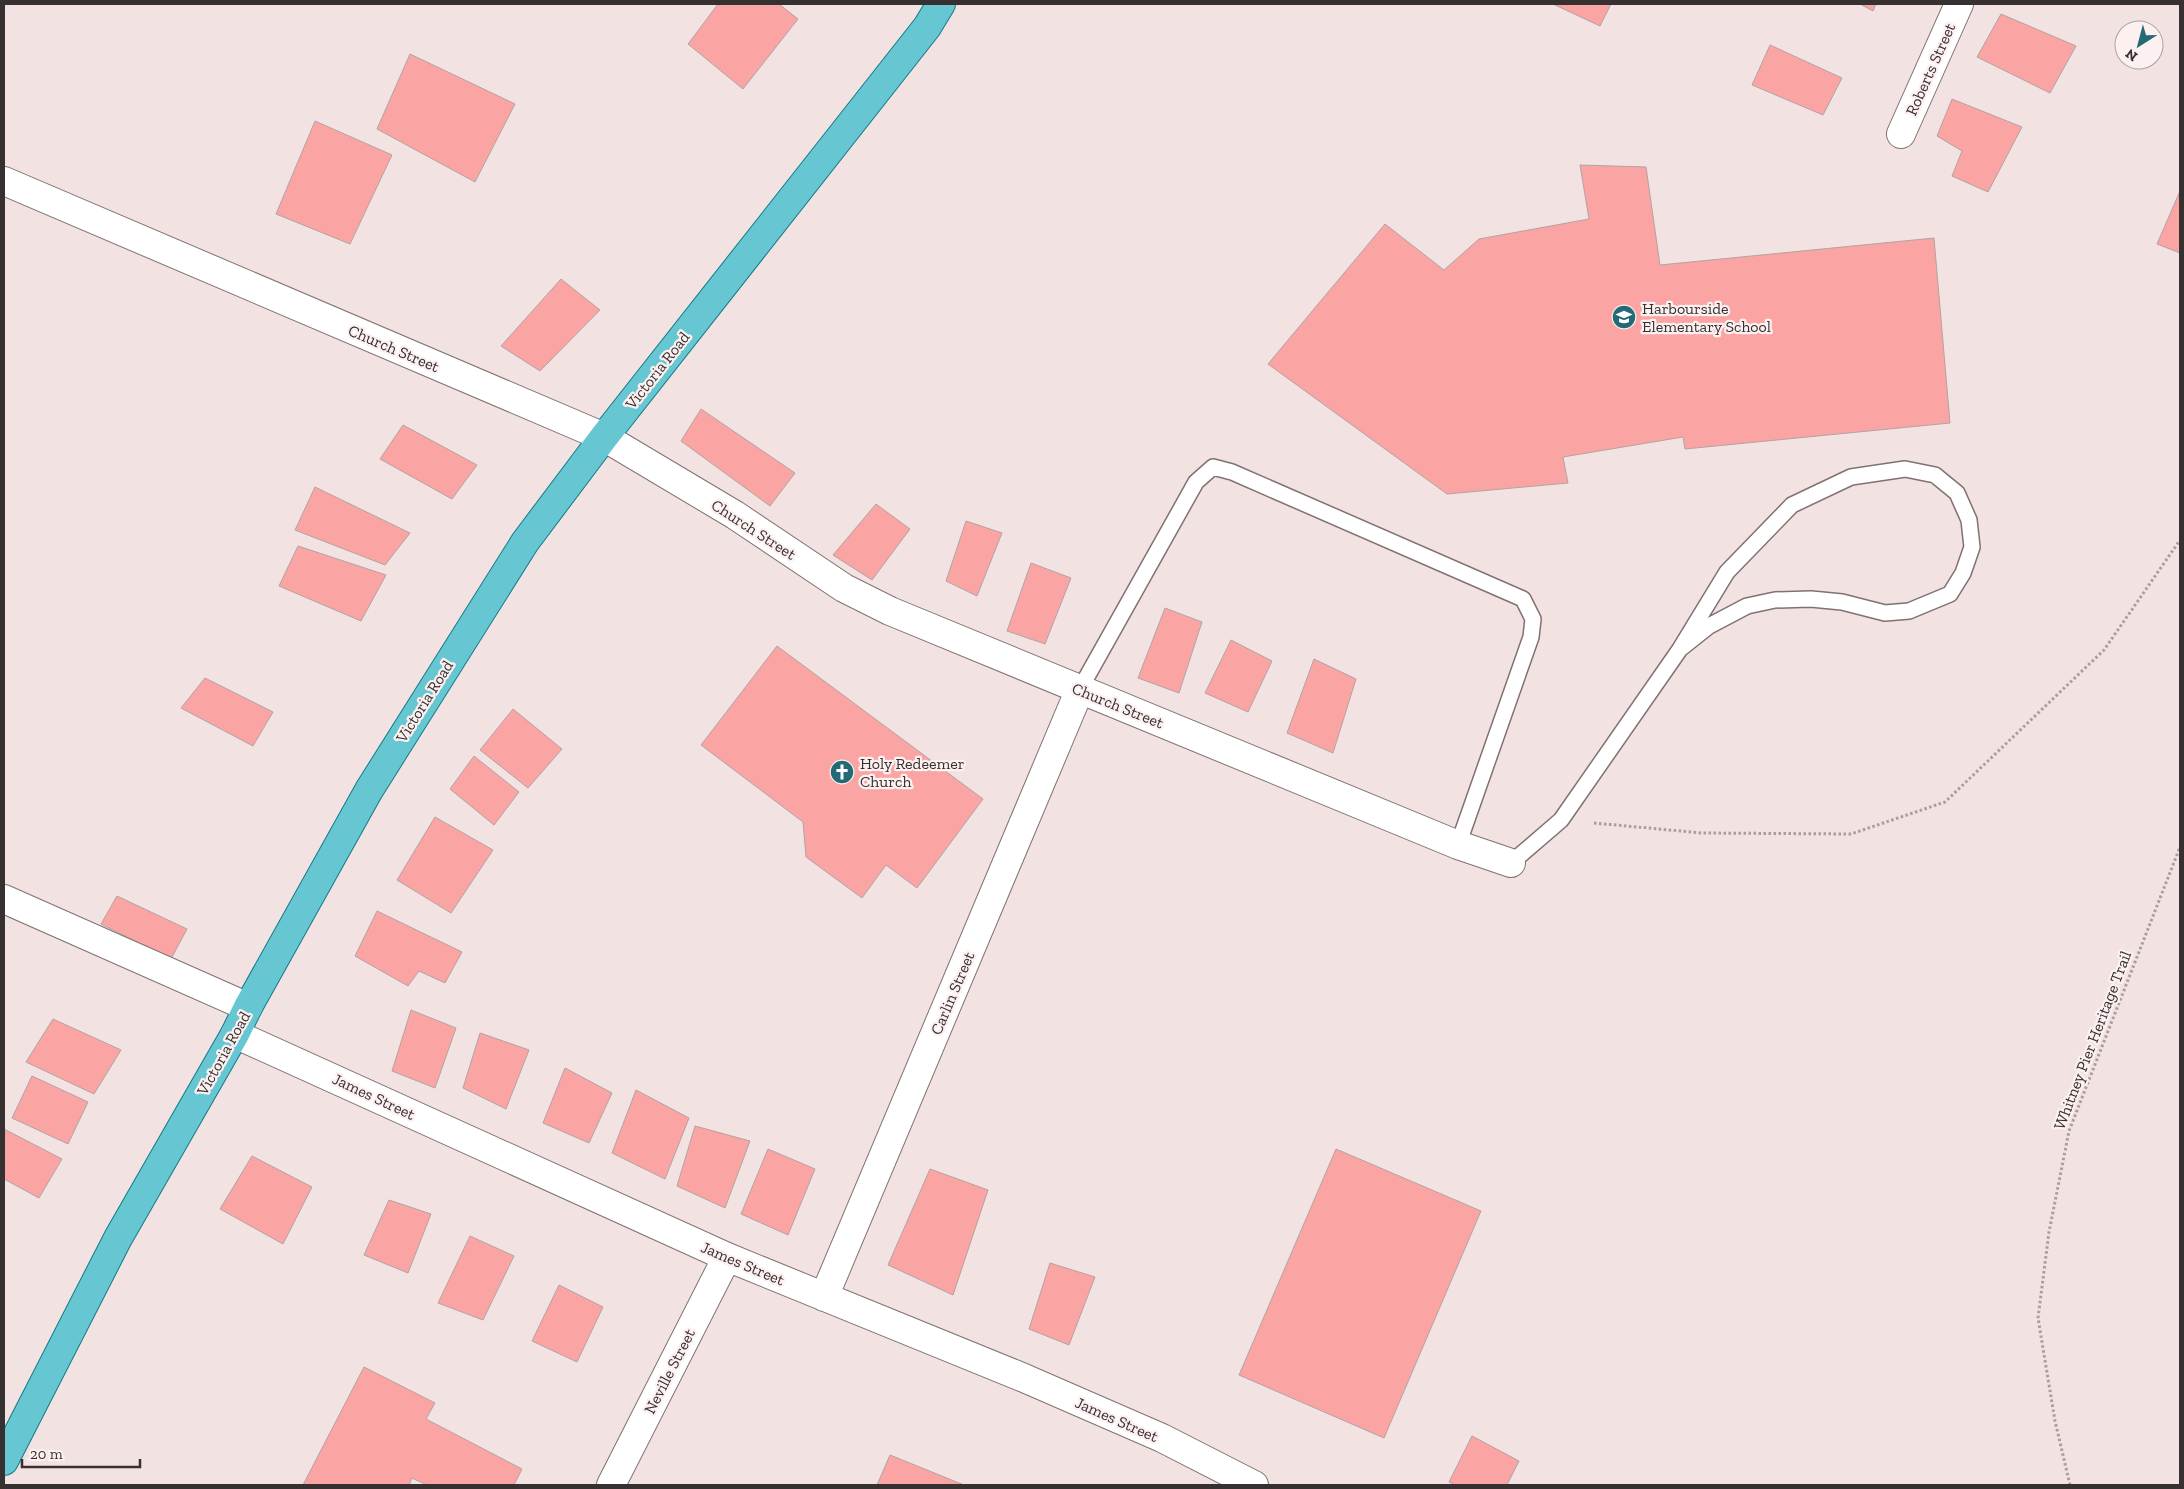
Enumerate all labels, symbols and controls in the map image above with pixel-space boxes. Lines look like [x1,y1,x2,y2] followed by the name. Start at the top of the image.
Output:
[1902,20,1959,118] street label: Roberts Street
[2114,20,2164,70] north arrow
[2122,45,2141,65] text: N
[1642,299,1771,336] place label: Harbourside Elementary School
[1611,304,1637,330] school or university icon: Harbourside Elementary School
[345,321,442,376] street label: Church Street
[621,328,694,414] street label: Victoria Road
[708,495,800,564] street label: Church Street
[391,657,457,747] street label: Victoria Road
[1069,678,1166,732] street label: Church Street
[860,754,965,791] place label: Holy Redeemer Church
[829,759,855,785] church icon: Holy Redeemer Church
[2050,948,2135,1132] street label: Whitney Pier Heritage Trail
[926,949,978,1038] street label: Carlin Street
[192,1008,254,1099] street label: Victoria Road
[330,1069,418,1124] street label: James Street
[698,1237,787,1290] street label: James Street
[640,1325,699,1417] street label: Neville Street
[1072,1393,1161,1446] street label: James Street
[22,1436,140,1468] scale bar
[30,1445,63,1463] text: 20 m

